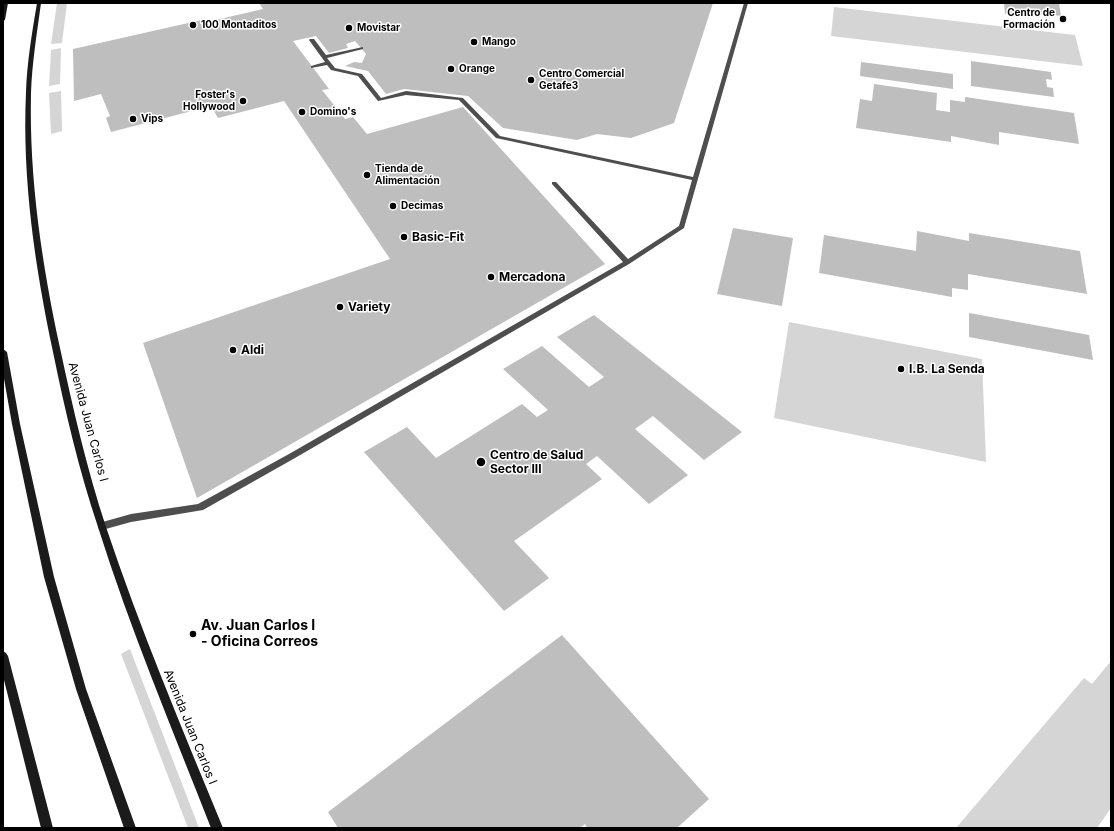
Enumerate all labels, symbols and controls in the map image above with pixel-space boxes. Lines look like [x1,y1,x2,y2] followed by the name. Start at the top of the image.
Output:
[1003,7,1055,30] place label: Centro de Formación
[1058,14,1068,24] marker: Centro de Formación
[201,19,277,31] place label: 100 Montaditos
[188,20,198,30] marker: 100 Montaditos
[357,22,400,34] place label: Movistar
[344,23,354,33] marker: Movistar
[482,36,516,48] place label: Mango
[469,37,479,47] marker: Mango
[459,63,495,75] place label: Orange
[446,64,456,74] marker: Orange
[539,68,624,92] place label: Centro Comercial Getafe3
[526,75,536,85] marker: Centro Comercial Getafe3
[183,89,235,112] place label: Foster's Hollywood
[238,96,248,106] marker: Foster's Hollywood
[310,106,356,118] place label: Domino's
[297,107,307,117] marker: Domino's
[141,113,163,125] place label: Vips
[128,114,138,124] marker: Vips
[375,163,440,186] place label: Tienda de Alimentación
[362,170,372,180] marker: Tienda de Alimentación
[401,200,443,212] place label: Decimas
[388,201,398,211] marker: Decimas
[412,230,464,244] place label: Basic-Fit
[399,232,409,242] marker: Basic-Fit
[499,270,565,284] place label: Mercadona
[486,272,496,282] marker: Mercadona
[348,300,390,314] place label: Variety
[335,302,345,312] marker: Variety
[241,343,264,357] place label: Aldi
[228,345,238,355] marker: Aldi
[65,361,111,483] street label: Avenida Juan Carlos I
[909,362,985,376] place label: I.B. La Senda
[896,364,906,374] marker: I.B. La Senda
[490,448,583,476] place label: Centro de Salud Sector III
[475,456,487,468] marker: Centro de Salud Sector III
[201,618,318,650] place label: Av. Juan Carlos I - Oficina Correos
[188,629,198,639] marker: Av. Juan Carlos I - Oficina Correos
[160,667,220,787] street label: Avenida Juan Carlos I

